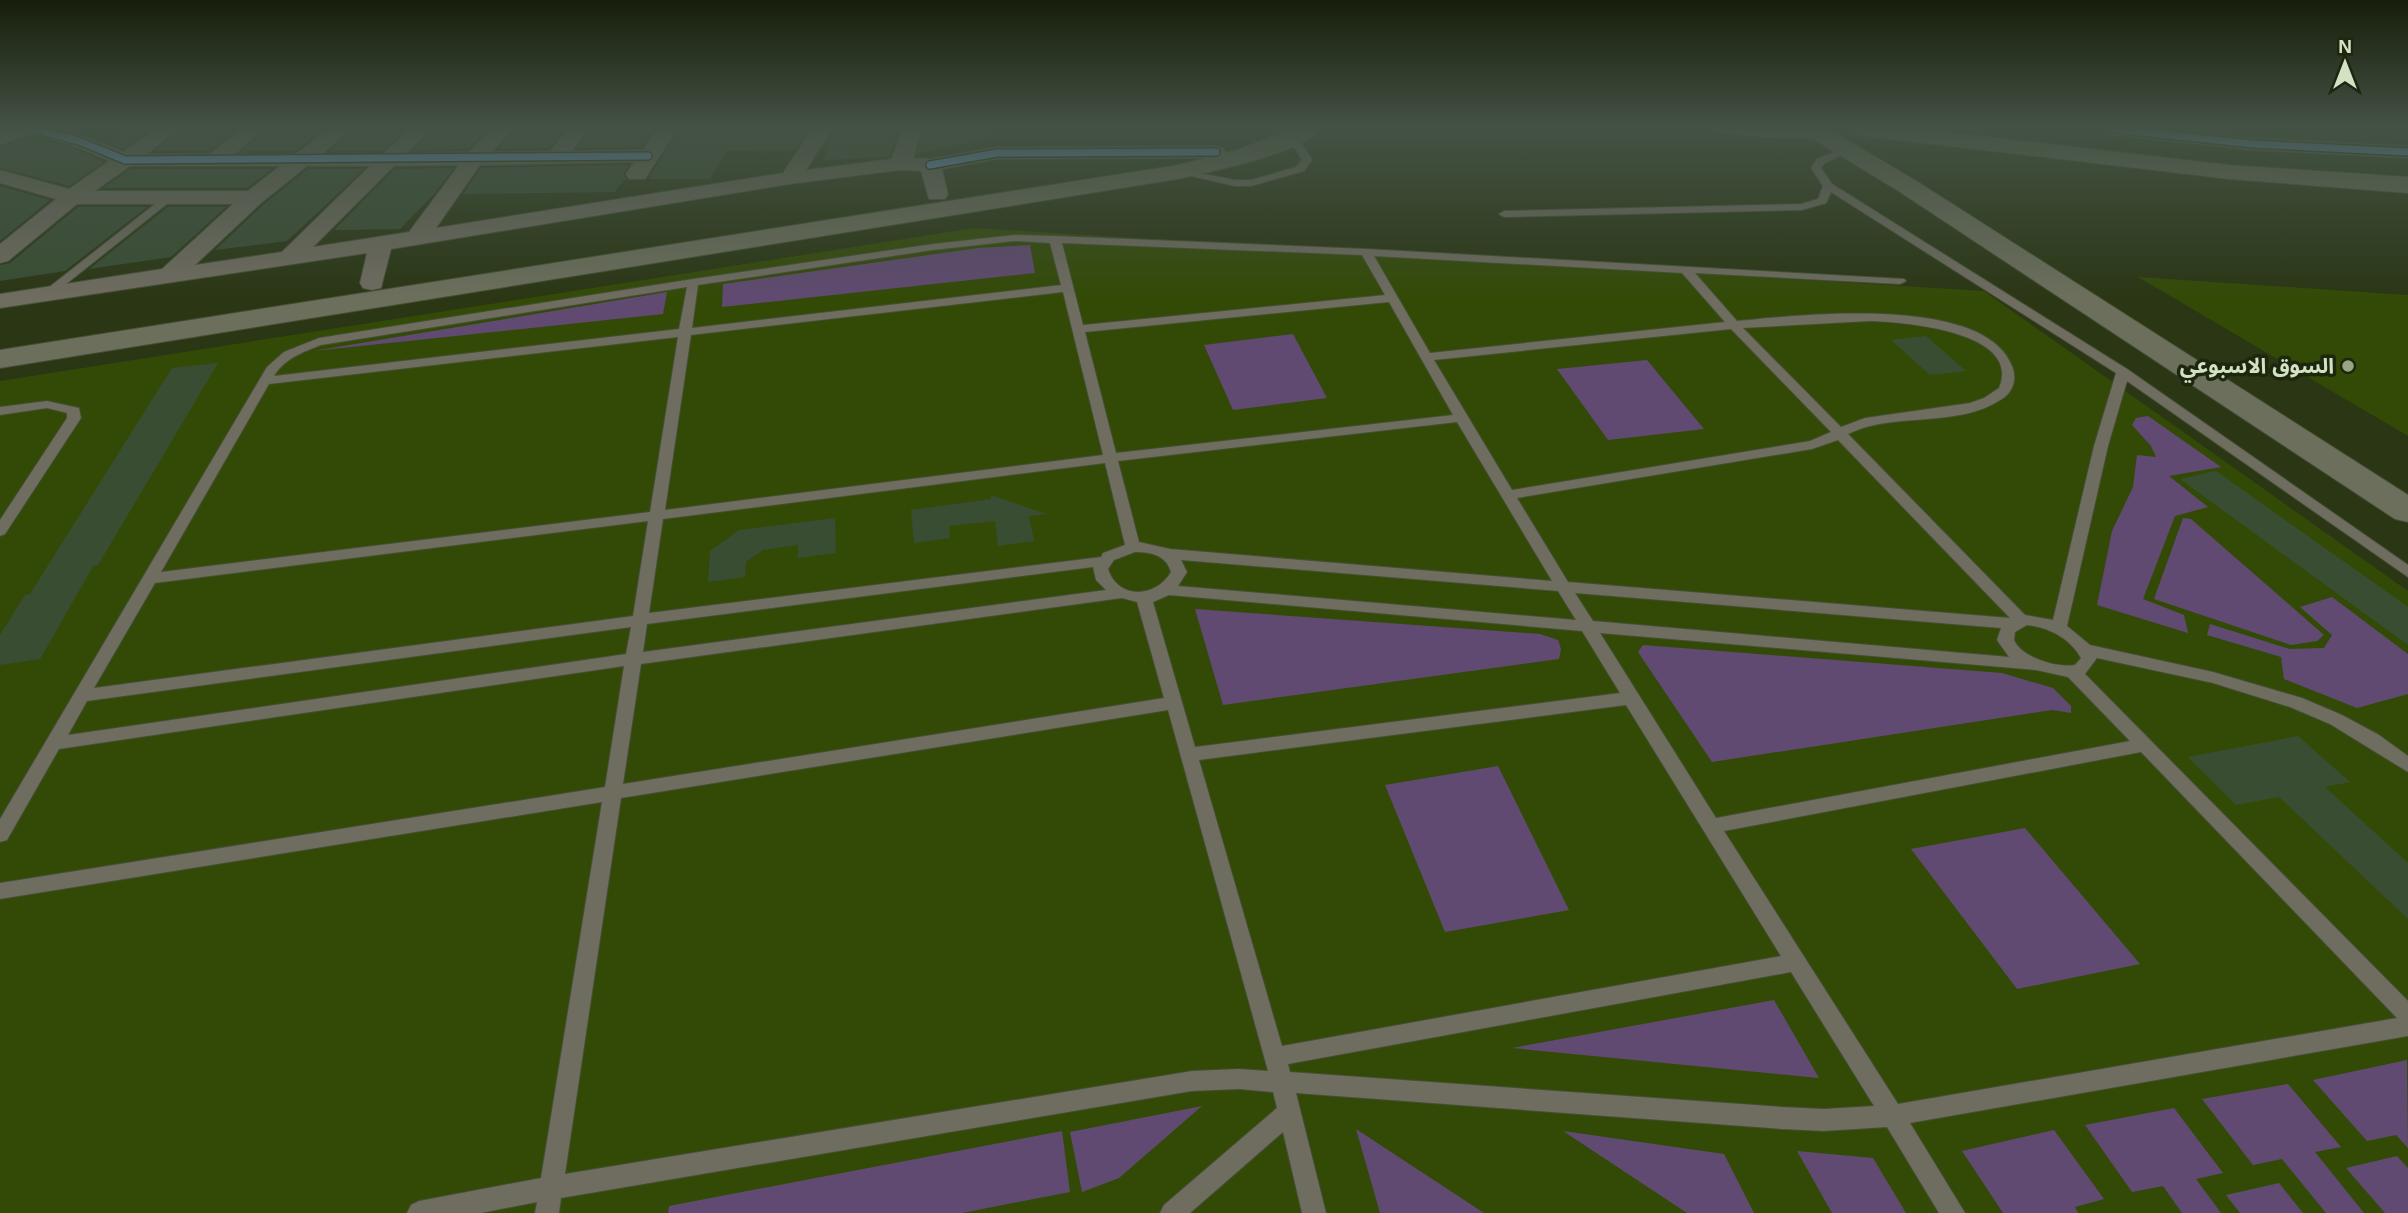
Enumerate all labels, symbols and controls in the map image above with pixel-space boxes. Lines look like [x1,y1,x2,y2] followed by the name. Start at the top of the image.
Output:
[2310,28,2380,98] north arrow
[2338,36,2352,57] text: N
[2180,354,2334,383] place label: السوق الاسبوعي
[2340,358,2356,374] marker: السوق الاسبوعي

